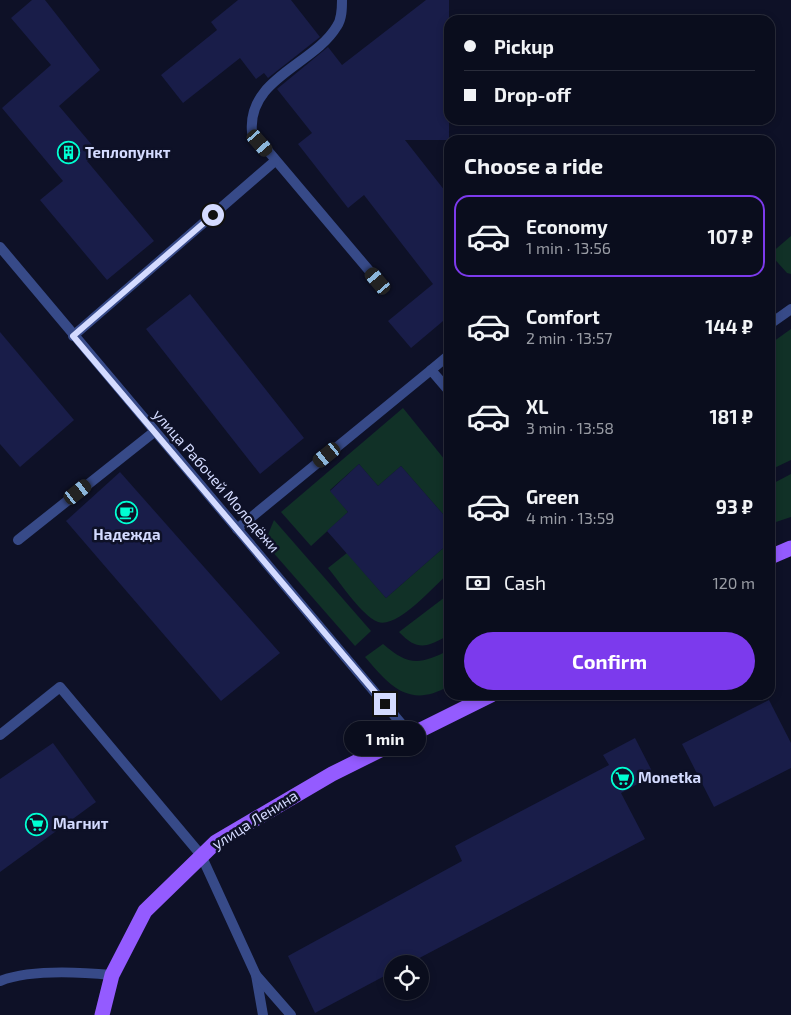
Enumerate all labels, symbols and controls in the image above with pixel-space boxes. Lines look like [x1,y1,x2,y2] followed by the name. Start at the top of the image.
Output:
[494,35,554,58] text: Pickup
[494,83,571,106] text: Drop-off
[244,127,275,159] car
[57,141,81,165] building icon: Теплопункт
[85,143,171,161] place label: Теплопункт
[464,152,603,178] text: Choose a ride
[202,204,224,226] route start
[466,214,511,259] icon: car
[526,215,608,238] text: Economy
[707,225,753,248] text: 107 ₽
[526,238,611,257] text: 1 min · 13:56
[362,265,393,297] car
[466,304,511,349] icon: car
[526,305,600,328] text: Comfort
[705,315,753,338] text: 144 ₽
[526,328,613,347] text: 2 min · 13:57
[466,394,511,439] icon: car
[526,395,548,418] text: XL
[149,405,284,556] street label: улица Рабочей Молодёжи
[709,405,753,428] text: 181 ₽
[526,418,614,437] text: 3 min · 13:58
[310,440,343,470] car
[61,477,94,507] car
[466,484,511,529] icon: car
[526,485,579,508] text: Green
[716,495,753,518] text: 93 ₽
[115,500,139,524] cafe icon: Надежда
[526,508,614,527] text: 4 min · 13:59
[93,525,161,543] place label: Надежда
[464,569,492,597] icon: cash
[504,571,546,594] text: Cash
[712,573,755,592] text: 120 m
[464,632,755,690] button: Confirm
[374,693,396,715] route end
[344,722,426,756] callout: 1 min
[366,729,404,748] text: 1 min
[610,766,634,790] supermarket icon: Monetka
[638,768,701,786] place label: Monetka
[208,786,301,854] street label: улица Ленина
[25,812,49,836] supermarket icon: Магнит
[53,814,109,832] place label: Магнит
[384,955,429,1000] map controls
[384,955,429,1000] button: locate

